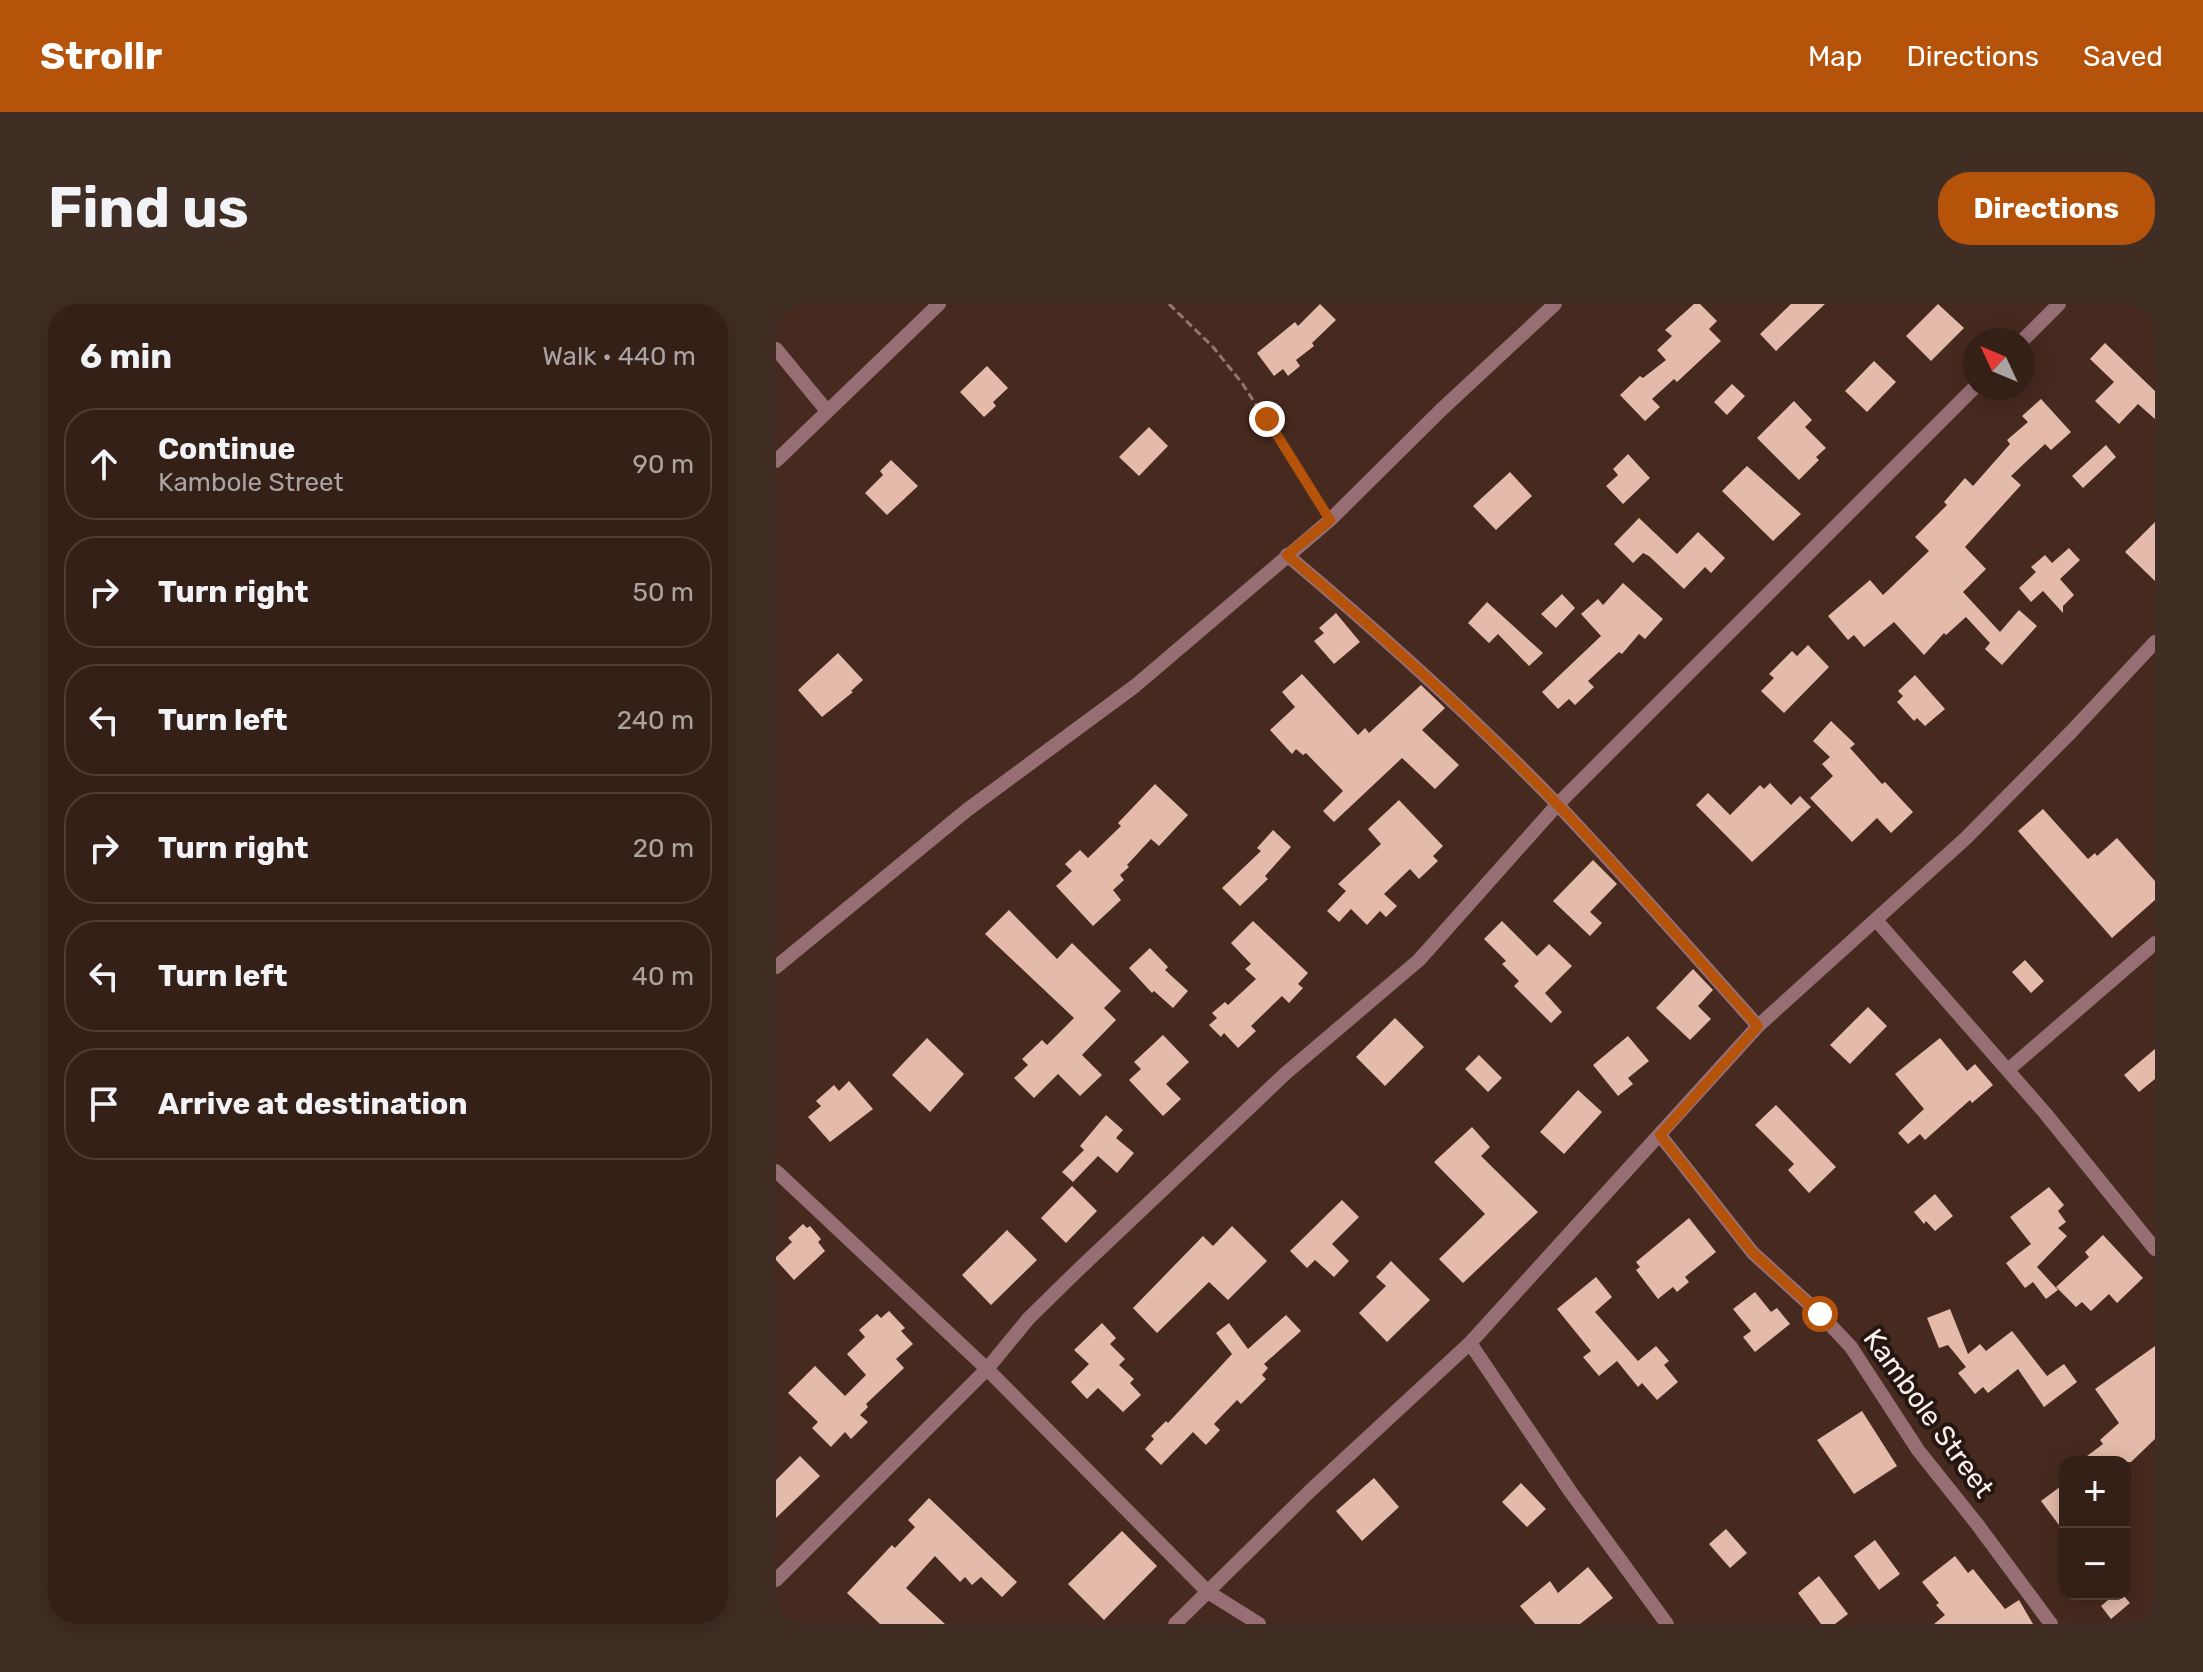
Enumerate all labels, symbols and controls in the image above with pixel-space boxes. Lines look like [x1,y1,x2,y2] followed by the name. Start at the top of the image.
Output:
[40,33,162,79] text: Strollr
[1808,40,1862,73] text: Map
[1906,40,2039,73] text: Directions
[2083,40,2163,73] text: Saved
[1938,172,2155,245] button: Directions
[48,175,249,241] text: Find us
[1963,328,2035,400] north arrow
[80,336,172,377] text: 6 min
[542,341,696,372] text: Walk · 440 m
[1249,401,1285,437] route end
[158,431,295,467] text: Continue
[82,442,126,486] icon: ahead
[633,449,694,480] text: 90 m
[158,467,344,498] text: Kambole Street
[82,570,126,614] icon: right
[158,574,309,610] text: Turn right
[633,577,694,608] text: 50 m
[82,698,126,742] icon: left
[158,702,288,738] text: Turn left
[617,705,694,736] text: 240 m
[82,826,126,870] icon: right
[158,830,309,866] text: Turn right
[633,833,694,864] text: 20 m
[82,954,126,998] icon: left
[158,958,288,994] text: Turn left
[632,961,694,992] text: 40 m
[82,1082,126,1126] icon: arrive
[158,1086,468,1122] text: Arrive at destination
[1802,1296,1838,1332] route start
[1856,1323,2001,1504] street label: Kambole Street
[2059,1456,2131,1600] map controls
[2059,1456,2131,1528] button: +
[2059,1528,2131,1600] button: −

